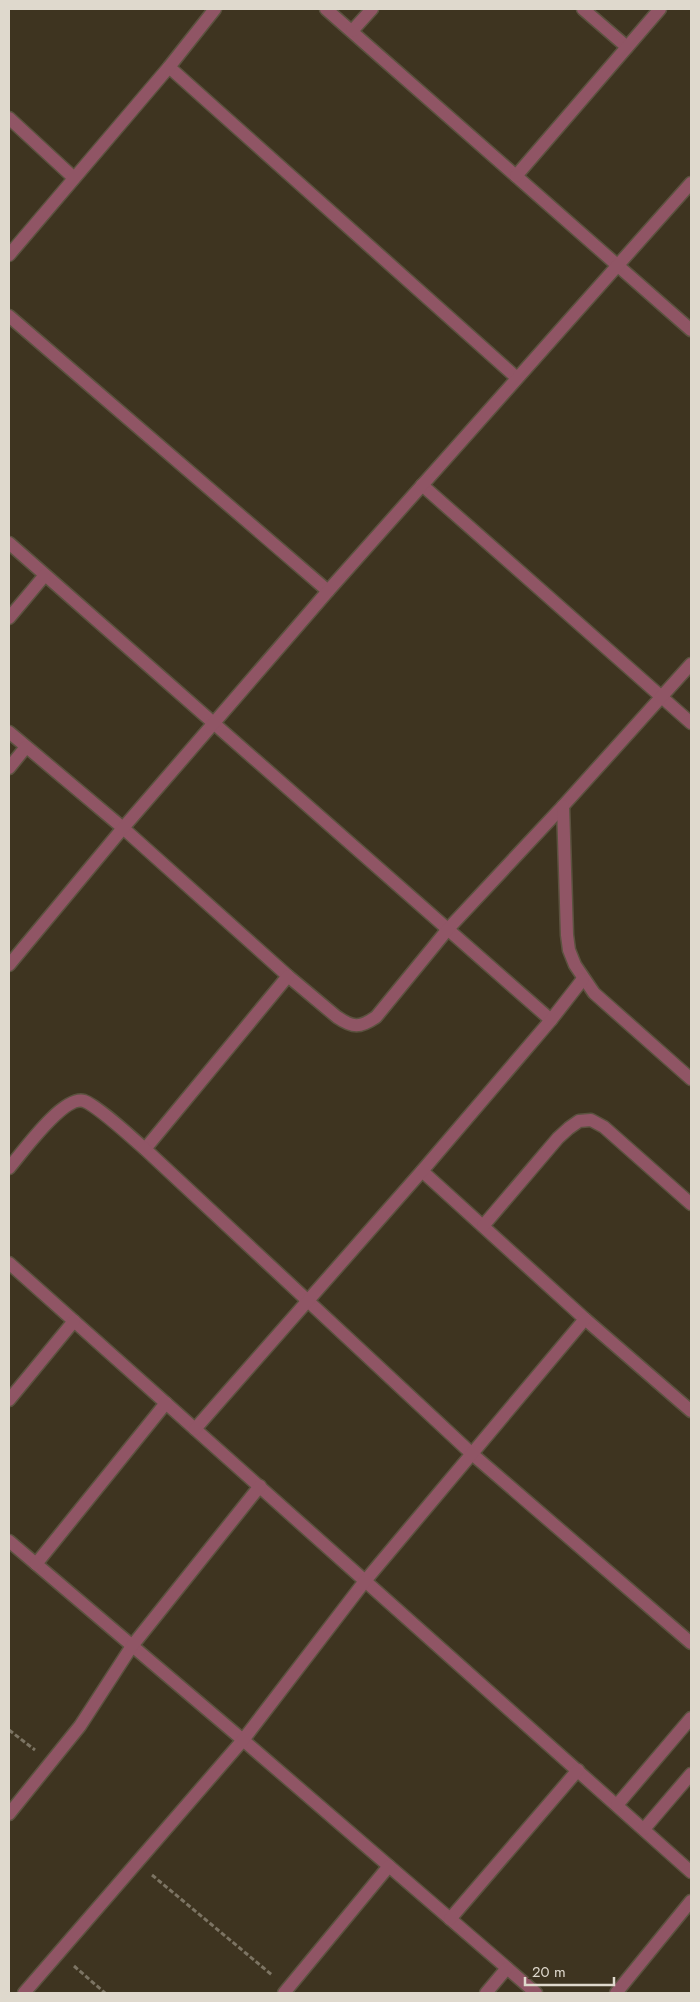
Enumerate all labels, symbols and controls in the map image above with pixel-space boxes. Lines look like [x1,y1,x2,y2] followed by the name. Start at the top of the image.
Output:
[525,1954,614,1986] scale bar
[532,1961,566,1983] text: 20 m

